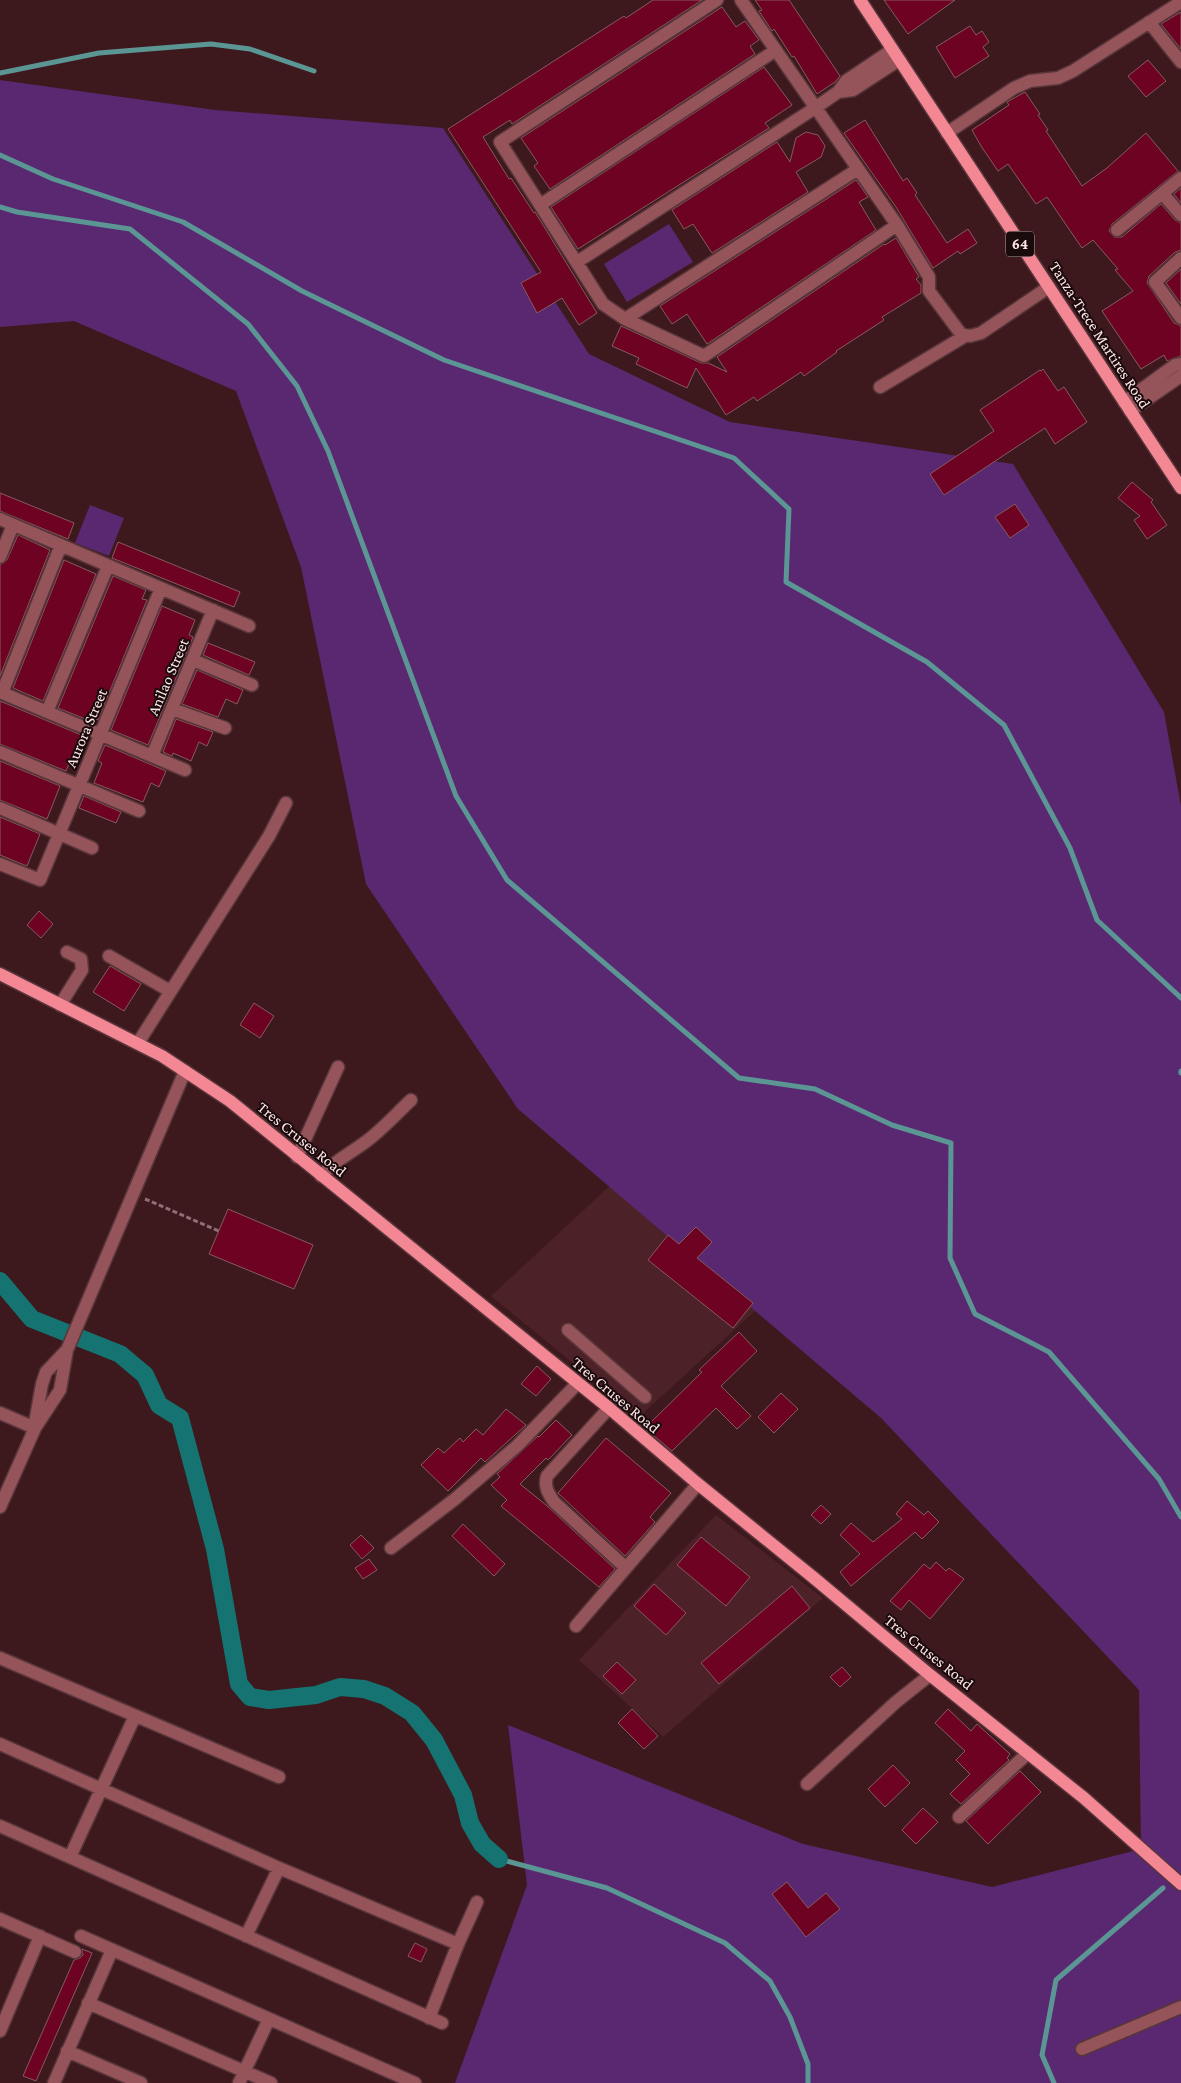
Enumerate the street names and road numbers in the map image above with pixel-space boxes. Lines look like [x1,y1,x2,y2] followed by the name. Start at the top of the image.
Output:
[1006,232,1034,256] road number: 64
[1046,258,1154,412] street label: Tanza-Trece Martires Road
[144,635,192,718] street label: Anilao Street
[62,685,111,770] street label: Aurora Street
[254,1098,350,1180] street label: Tres Cruses Road
[569,1353,664,1437] street label: Tres Cruses Road
[881,1611,977,1693] street label: Tres Cruses Road

